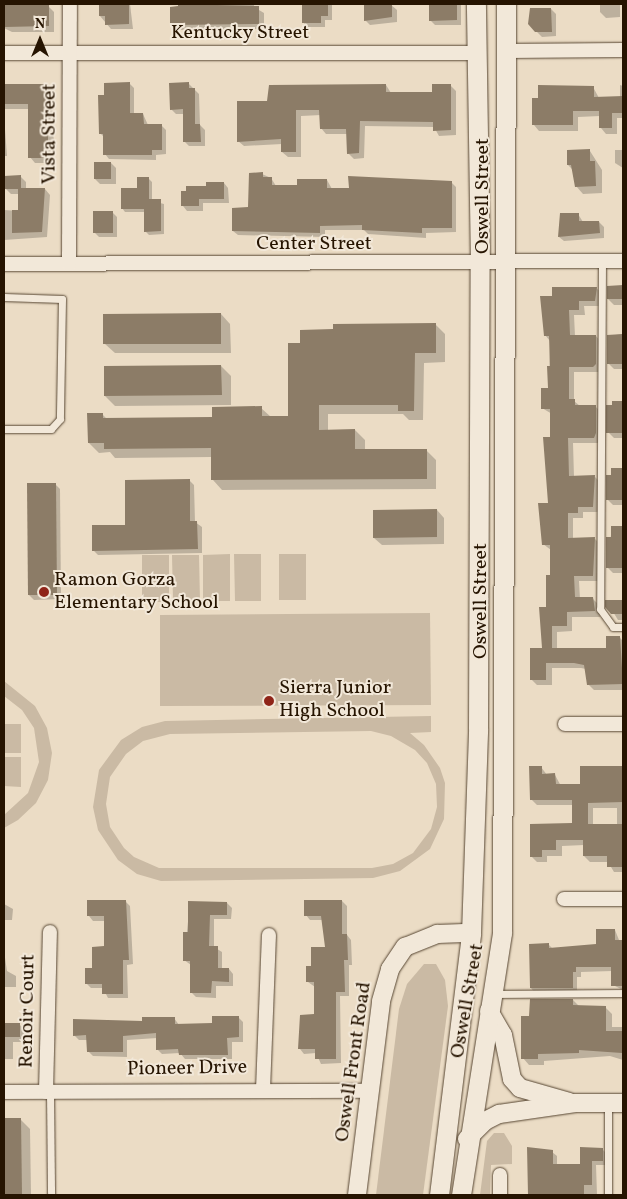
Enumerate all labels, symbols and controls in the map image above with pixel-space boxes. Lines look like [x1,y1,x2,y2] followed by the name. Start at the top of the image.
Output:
[15,15,65,65] north arrow
[35,15,45,34] text: N
[170,21,310,45] street label: Kentucky Street
[38,84,62,184] street label: Vista Street
[471,138,495,254] street label: Oswell Street
[256,232,372,256] street label: Center Street
[469,543,493,659] street label: Oswell Street
[54,568,219,615] place label: Ramon Gorza Elementary School
[38,586,50,598] marker: Ramon Gorza Elementary School
[279,677,391,724] place label: Sierra Junior High School
[263,695,275,707] marker: Sierra Junior High School
[446,942,490,1060] street label: Oswell Street
[15,954,41,1068] street label: Renoir Court
[331,980,377,1144] street label: Oswell Front Road
[127,1056,247,1082] street label: Pioneer Drive

